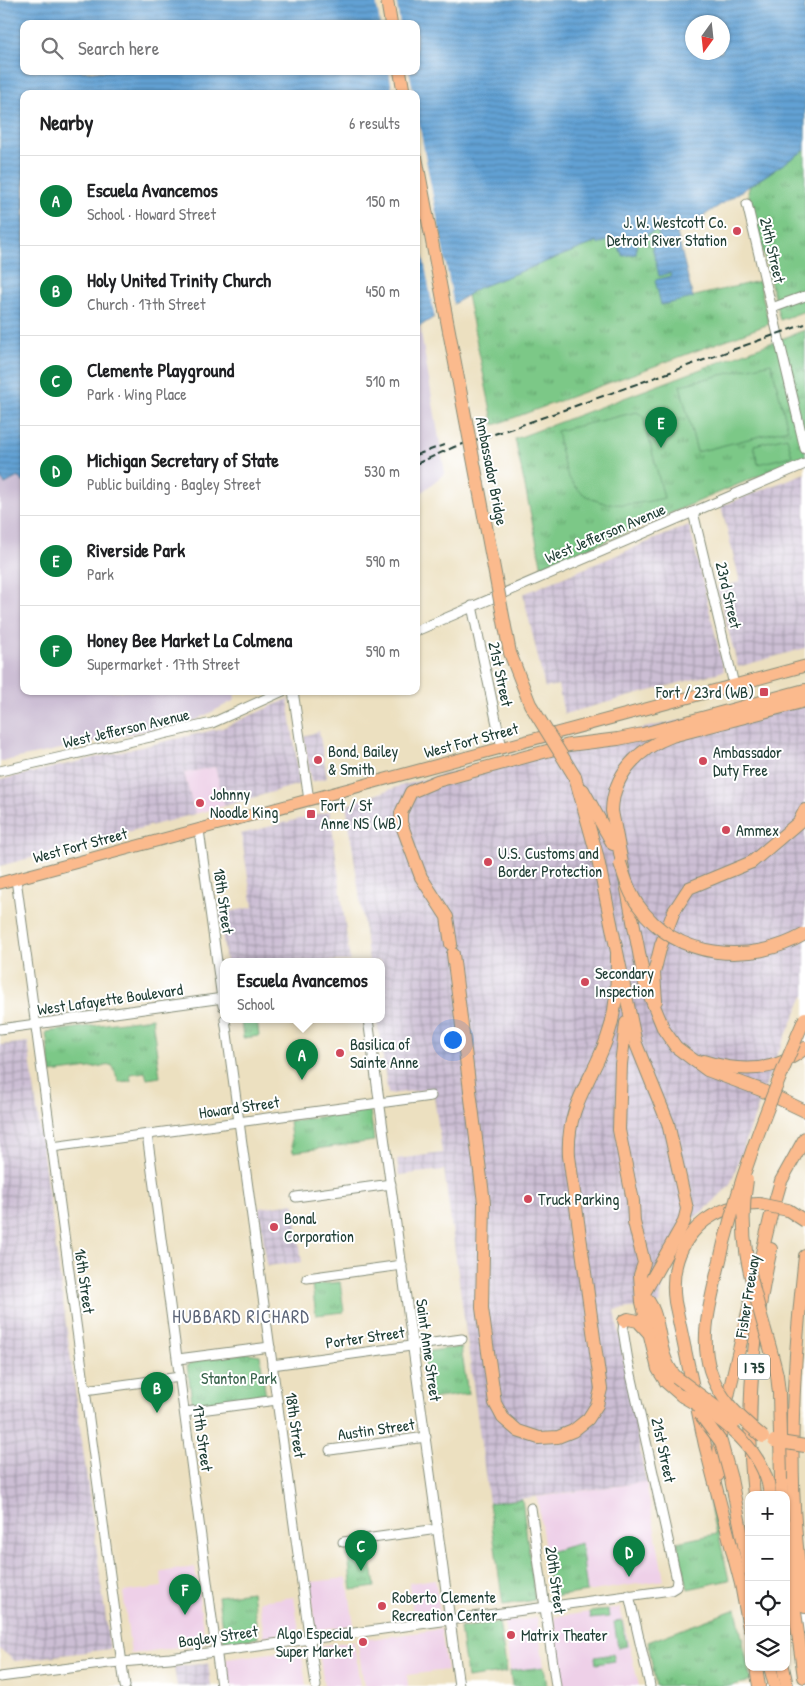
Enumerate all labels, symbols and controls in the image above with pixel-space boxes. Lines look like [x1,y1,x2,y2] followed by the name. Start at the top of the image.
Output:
[685,15,730,60] north arrow
[20,20,420,75] search box
[38,34,66,62] icon: search
[78,35,159,61] text: Search here
[40,108,93,137] text: Nearby
[349,112,400,134] text: 6 results
[87,177,218,203] text: Escuela Avancemos
[52,190,60,212] text: A
[366,190,400,212] text: 150 m
[87,203,216,225] text: School · Howard Street
[607,211,727,251] place label: J. W. Westcott Co. Detroit River Station
[755,215,791,285] street label: 24th Street
[731,225,743,237] marker: J. W. Westcott Co. Detroit River Station
[87,267,271,293] text: Holy United Trinity Church
[52,280,60,302] text: B
[366,280,400,302] text: 450 m
[87,293,205,315] text: Church · 17th Street
[87,357,234,383] text: Clemente Playground
[52,370,60,392] text: C
[366,370,400,392] text: 510 m
[87,383,187,405] text: Park · Wing Place
[645,407,677,448] pin: E
[471,415,513,528] street label: Ambassador Bridge
[87,447,279,473] text: Michigan Secretary of State
[52,460,60,482] text: D
[364,460,400,482] text: 530 m
[87,473,261,495] text: Public building · Bagley Street
[541,497,669,568] street label: West Jefferson Avenue
[87,537,185,563] text: Riverside Park
[52,550,60,572] text: E
[366,550,400,572] text: 590 m
[711,559,747,631] street label: 23rd Street
[87,563,114,585] text: Park
[87,627,292,653] text: Honey Bee Market La Colmena
[483,639,519,709] street label: 21st Street
[53,640,59,662] text: F
[366,640,400,662] text: 590 m
[87,653,239,675] text: Supermarket · 17th Street
[655,681,754,703] place label: Fort / 23rd (WB)
[758,686,770,698] marker: Fort / 23rd (WB)
[61,703,192,753] street label: West Jefferson Avenue
[421,717,521,763] street label: West Fort Street
[328,740,399,780] place label: Bond, Bailey & Smith
[713,741,782,781] place label: Ambassador Duty Free
[312,754,324,766] marker: Bond, Bailey & Smith
[697,755,709,767] marker: Ambassador Duty Free
[210,783,278,823] place label: Johnny Noodle King
[320,794,402,834] place label: Fort / St Anne NS (WB)
[194,797,206,809] marker: Johnny Noodle King
[305,808,317,820] marker: Fort / St Anne NS (WB)
[736,819,779,841] place label: Ammex
[30,822,130,868] street label: West Fort Street
[720,824,732,836] marker: Ammex
[498,842,602,882] place label: U.S. Customs and Border Protection
[482,856,494,868] marker: U.S. Customs and Border Protection
[209,867,240,936] street label: 18th Street
[220,958,385,1023] popup
[595,962,654,1002] place label: Secondary Inspection
[237,967,368,993] text: Escuela Avancemos
[579,976,591,988] marker: Secondary Inspection
[36,978,184,1020] street label: West Lafayette Boulevard
[237,993,275,1015] text: School
[440,1027,466,1053] your location
[350,1033,419,1073] place label: Basilica of Sainte Anne
[286,1039,318,1080] pin: A
[334,1047,346,1059] marker: Basilica of Sainte Anne
[197,1090,281,1124] street label: Howard Street
[538,1188,619,1210] place label: Truck Parking
[522,1193,534,1205] marker: Truck Parking
[284,1207,354,1247] place label: Bonal Corporation
[268,1221,280,1233] marker: Bonal Corporation
[70,1247,101,1315] street label: 16th Street
[729,1253,764,1340] street label: Fisher Freeway
[411,1297,447,1403] street label: Saint Anne Street
[172,1304,310,1329] district label: HUBBARD RICHARD
[324,1321,406,1353] street label: Porter Street
[738,1354,770,1380] road number: I 75
[201,1367,277,1389] park label: Stanton Park
[141,1372,173,1413] pin: B
[281,1391,312,1460] street label: 18th Street
[187,1403,219,1473] street label: 17th Street
[336,1413,416,1445] street label: Austin Street
[646,1415,682,1485] street label: 21st Street
[745,1491,790,1671] map controls
[745,1491,790,1536] button: +
[345,1530,377,1571] pin: C
[613,1536,645,1577] pin: D
[745,1536,790,1581] button: −
[540,1545,572,1616] street label: 20th Street
[169,1574,201,1615] pin: F
[745,1581,790,1626] button: locate
[392,1586,498,1626] place label: Roberto Clemente Recreation Center
[376,1600,388,1612] marker: Roberto Clemente Recreation Center
[177,1619,260,1652] street label: Bagley Street
[276,1622,354,1662] place label: Algo Especial Super Market
[521,1624,608,1646] place label: Matrix Theater
[745,1626,790,1671] button: layers
[505,1629,517,1641] marker: Matrix Theater
[357,1636,369,1648] marker: Algo Especial Super Market

